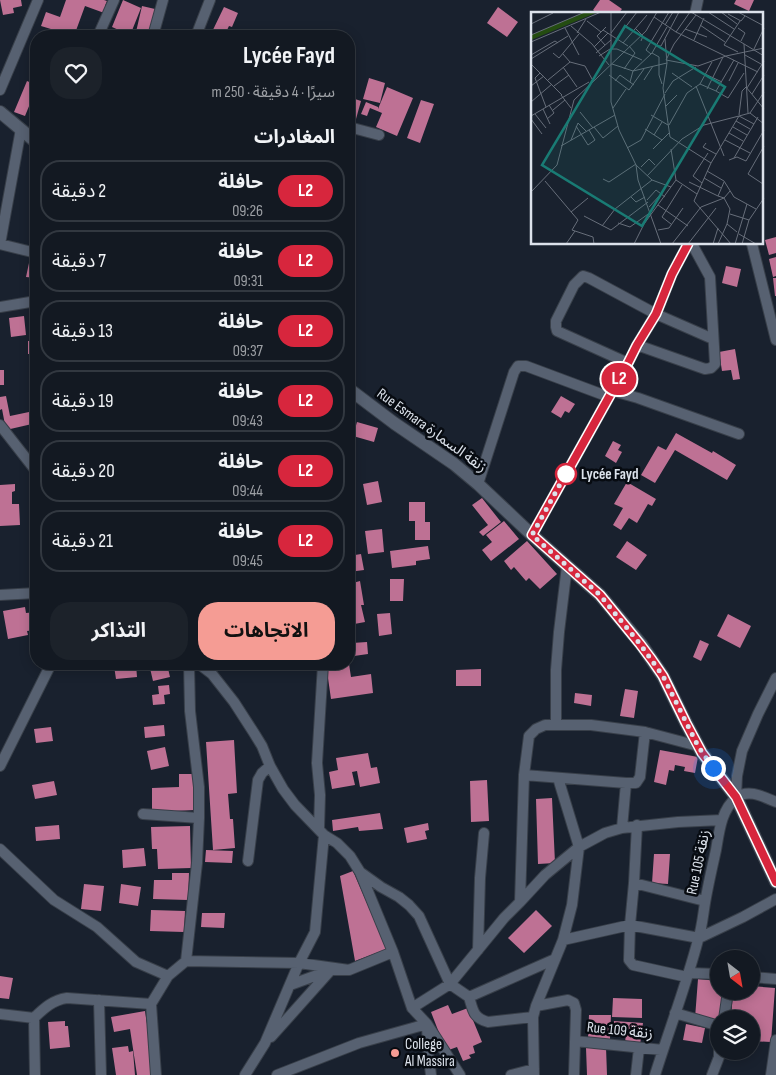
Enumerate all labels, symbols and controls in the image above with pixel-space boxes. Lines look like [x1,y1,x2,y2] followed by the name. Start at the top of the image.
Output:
[531,12,764,245] inset map
[243,41,335,70] text: Lycée Fayd
[50,47,102,99] button: heart
[212,83,335,102] text: سيرًا · 4 دقيقة · 250 m
[254,126,335,149] text: المغادرات
[218,171,263,194] text: حافلة
[52,180,106,203] text: 2 دقيقة
[298,180,313,201] text: L2
[232,202,263,221] text: 09:26
[218,241,263,264] text: حافلة
[52,250,106,273] text: 7 دقيقة
[298,250,313,271] text: L2
[233,272,263,291] text: 09:31
[218,311,263,334] text: حافلة
[52,320,113,343] text: 13 دقيقة
[298,320,313,341] text: L2
[233,342,263,361] text: 09:37
[596,363,642,395] line badge: L2
[611,368,627,389] text: L2
[218,381,263,404] text: حافلة
[373,384,490,477] street label: Rue Esmara زنقة السمارة
[52,390,113,413] text: 19 دقيقة
[298,390,313,411] text: L2
[232,412,263,431] text: 09:43
[218,451,263,474] text: حافلة
[52,460,115,483] text: 20 دقيقة
[298,460,313,481] text: L2
[555,463,577,485] marker: Lycée Fayd
[581,465,639,484] place label: Lycée Fayd
[232,482,263,501] text: 09:44
[218,521,263,544] text: حافلة
[52,530,113,553] text: 21 دقيقة
[298,530,313,551] text: L2
[233,552,263,571] text: 09:45
[50,602,188,660] button: التذاكر
[198,602,335,660] button: الاتجاهات
[701,756,726,781] your location
[682,828,715,896] street label: Rue 105 زنقة
[710,950,760,1000] north arrow
[710,950,760,1060] map controls
[710,1010,760,1060] button: layers
[586,1018,654,1043] street label: Rue 109 زنقة
[404,1035,455,1071] place label: College Al Massira
[389,1047,401,1059] marker: College Al Massira

